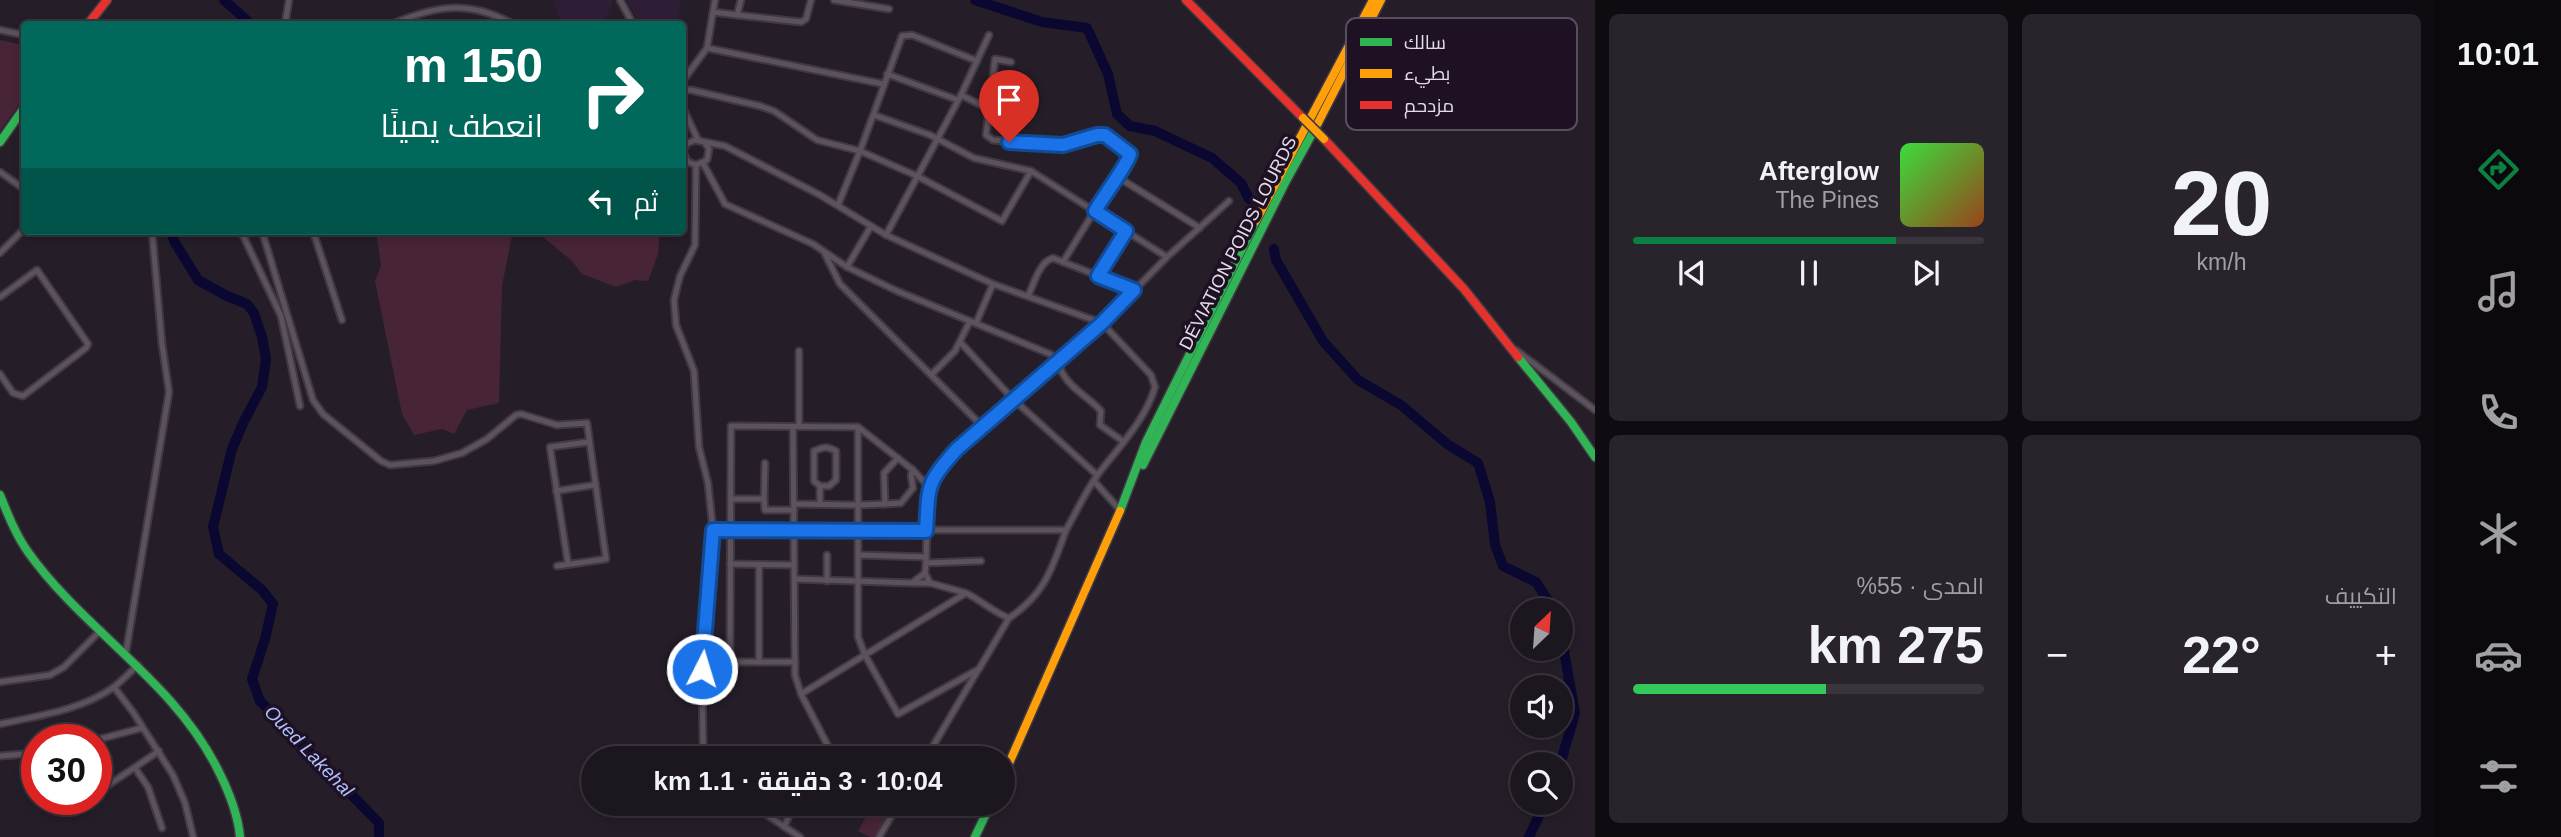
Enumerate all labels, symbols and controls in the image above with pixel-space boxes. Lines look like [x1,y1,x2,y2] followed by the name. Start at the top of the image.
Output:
[1346,18,1577,130] legend
[1404,32,1446,53] text: سالك
[2457,36,2539,72] text: 10:01
[404,38,543,92] text: 150 m
[567,49,658,140] icon: right
[1404,63,1450,88] text: بطيء
[979,70,1039,142] pin
[990,81,1028,119] icon: arrive
[1404,95,1454,119] text: مزدحم
[380,108,543,144] text: انعطف يمينًا
[1175,133,1301,353] street label: DÉVIATION POIDS LOURDS
[2474,145,2523,194] icon: directions
[2171,153,2272,254] text: 20
[1759,156,1879,186] text: Afterglow
[582,182,620,220] icon: left
[634,187,658,217] text: ثم
[1775,187,1879,213] text: The Pines
[2197,249,2246,275] text: km/h
[1673,254,1711,292] icon: previous
[1790,254,1828,292] icon: pause
[1907,254,1945,292] icon: next
[2474,267,2523,316] icon: music
[2474,388,2523,437] icon: phone
[2474,509,2523,558] icon: climate
[1857,573,1984,599] text: المدى · 55%
[2325,583,2397,609] text: التكييف
[1510,598,1573,662] north arrow
[1510,598,1573,815] map controls
[1808,616,1984,674] text: 275 km
[2182,626,2261,684] text: 22°
[2474,631,2523,680] icon: car
[665,632,739,706] position arrow
[2046,634,2068,676] text: −
[2375,634,2397,676] text: +
[1510,675,1573,738] button: sound
[260,701,358,801] water label: Oued Lakehal
[21,724,112,815] speed limit sign: 30
[1510,752,1573,815] button: search
[2474,752,2523,801] icon: filters
[654,766,942,796] text: 10:04 · 3 دقيقة · 1.1 km

